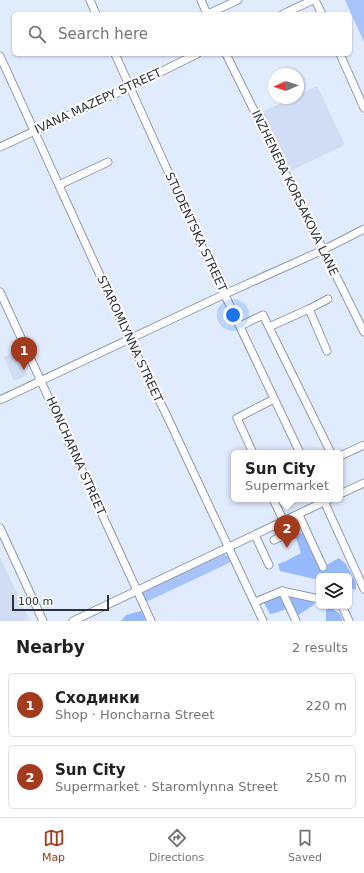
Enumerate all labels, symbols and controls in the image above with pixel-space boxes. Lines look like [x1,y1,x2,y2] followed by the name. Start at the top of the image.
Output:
[12,12,352,56] search box
[26,23,48,45] icon: search
[58,25,148,43] text: Search here
[32,65,164,137] street label: IVANA MAZEPY STREET
[268,68,304,104] north arrow
[249,108,341,278] street label: INZHENERA KORSAKOVA LANE
[162,170,230,294] street label: STUDENTSKA STREET
[94,273,166,405] street label: STAROMLYNNA STREET
[223,305,243,325] your location
[11,337,37,370] pin: 1
[44,395,109,518] street label: HONCHARNA STREET
[231,450,343,502] popup
[245,460,315,478] text: Sun City
[245,478,329,493] text: Supermarket
[274,515,300,548] pin: 2
[316,573,352,609] map controls
[316,573,352,609] button: layers
[12,593,109,612] scale bar
[18,595,53,608] text: 100 m
[16,637,85,657] text: Nearby
[292,640,348,655] text: 2 results
[55,689,140,707] text: Сходинки
[25,698,35,713] text: 1
[305,698,347,713] text: 220 m
[55,707,214,722] text: Shop · Honcharna Street
[55,761,125,779] text: Sun City
[25,770,35,785] text: 2
[305,770,347,785] text: 250 m
[55,779,278,794] text: Supermarket · Staromlynna Street
[42,827,65,864] tab: Map
[149,827,204,864] tab: Directions
[288,827,322,864] tab: Saved

